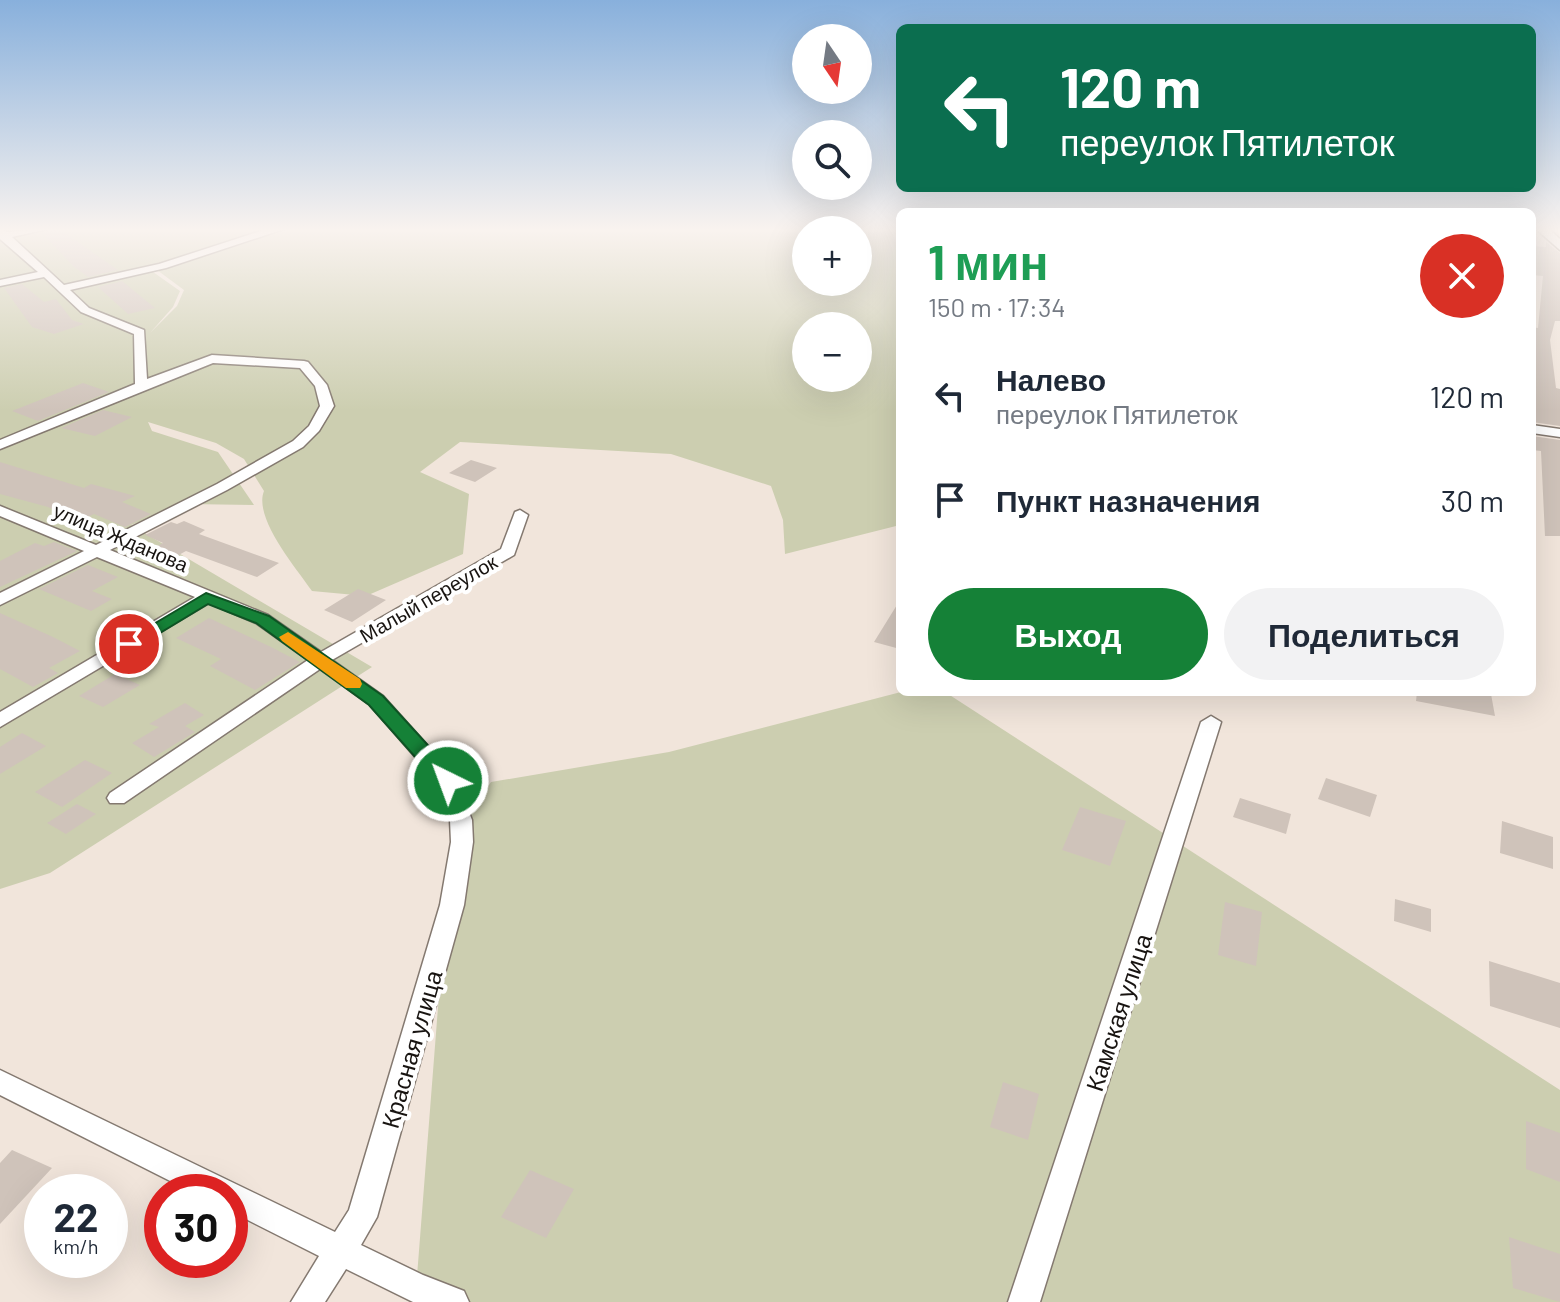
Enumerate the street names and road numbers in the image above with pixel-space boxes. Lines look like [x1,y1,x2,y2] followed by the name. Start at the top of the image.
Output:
[50,498,193,577] street label: улица Жданова
[355,549,501,647] street label: Малый переулок
[1079,929,1157,1094] street label: Камская улица
[375,966,448,1131] street label: Красная улица

